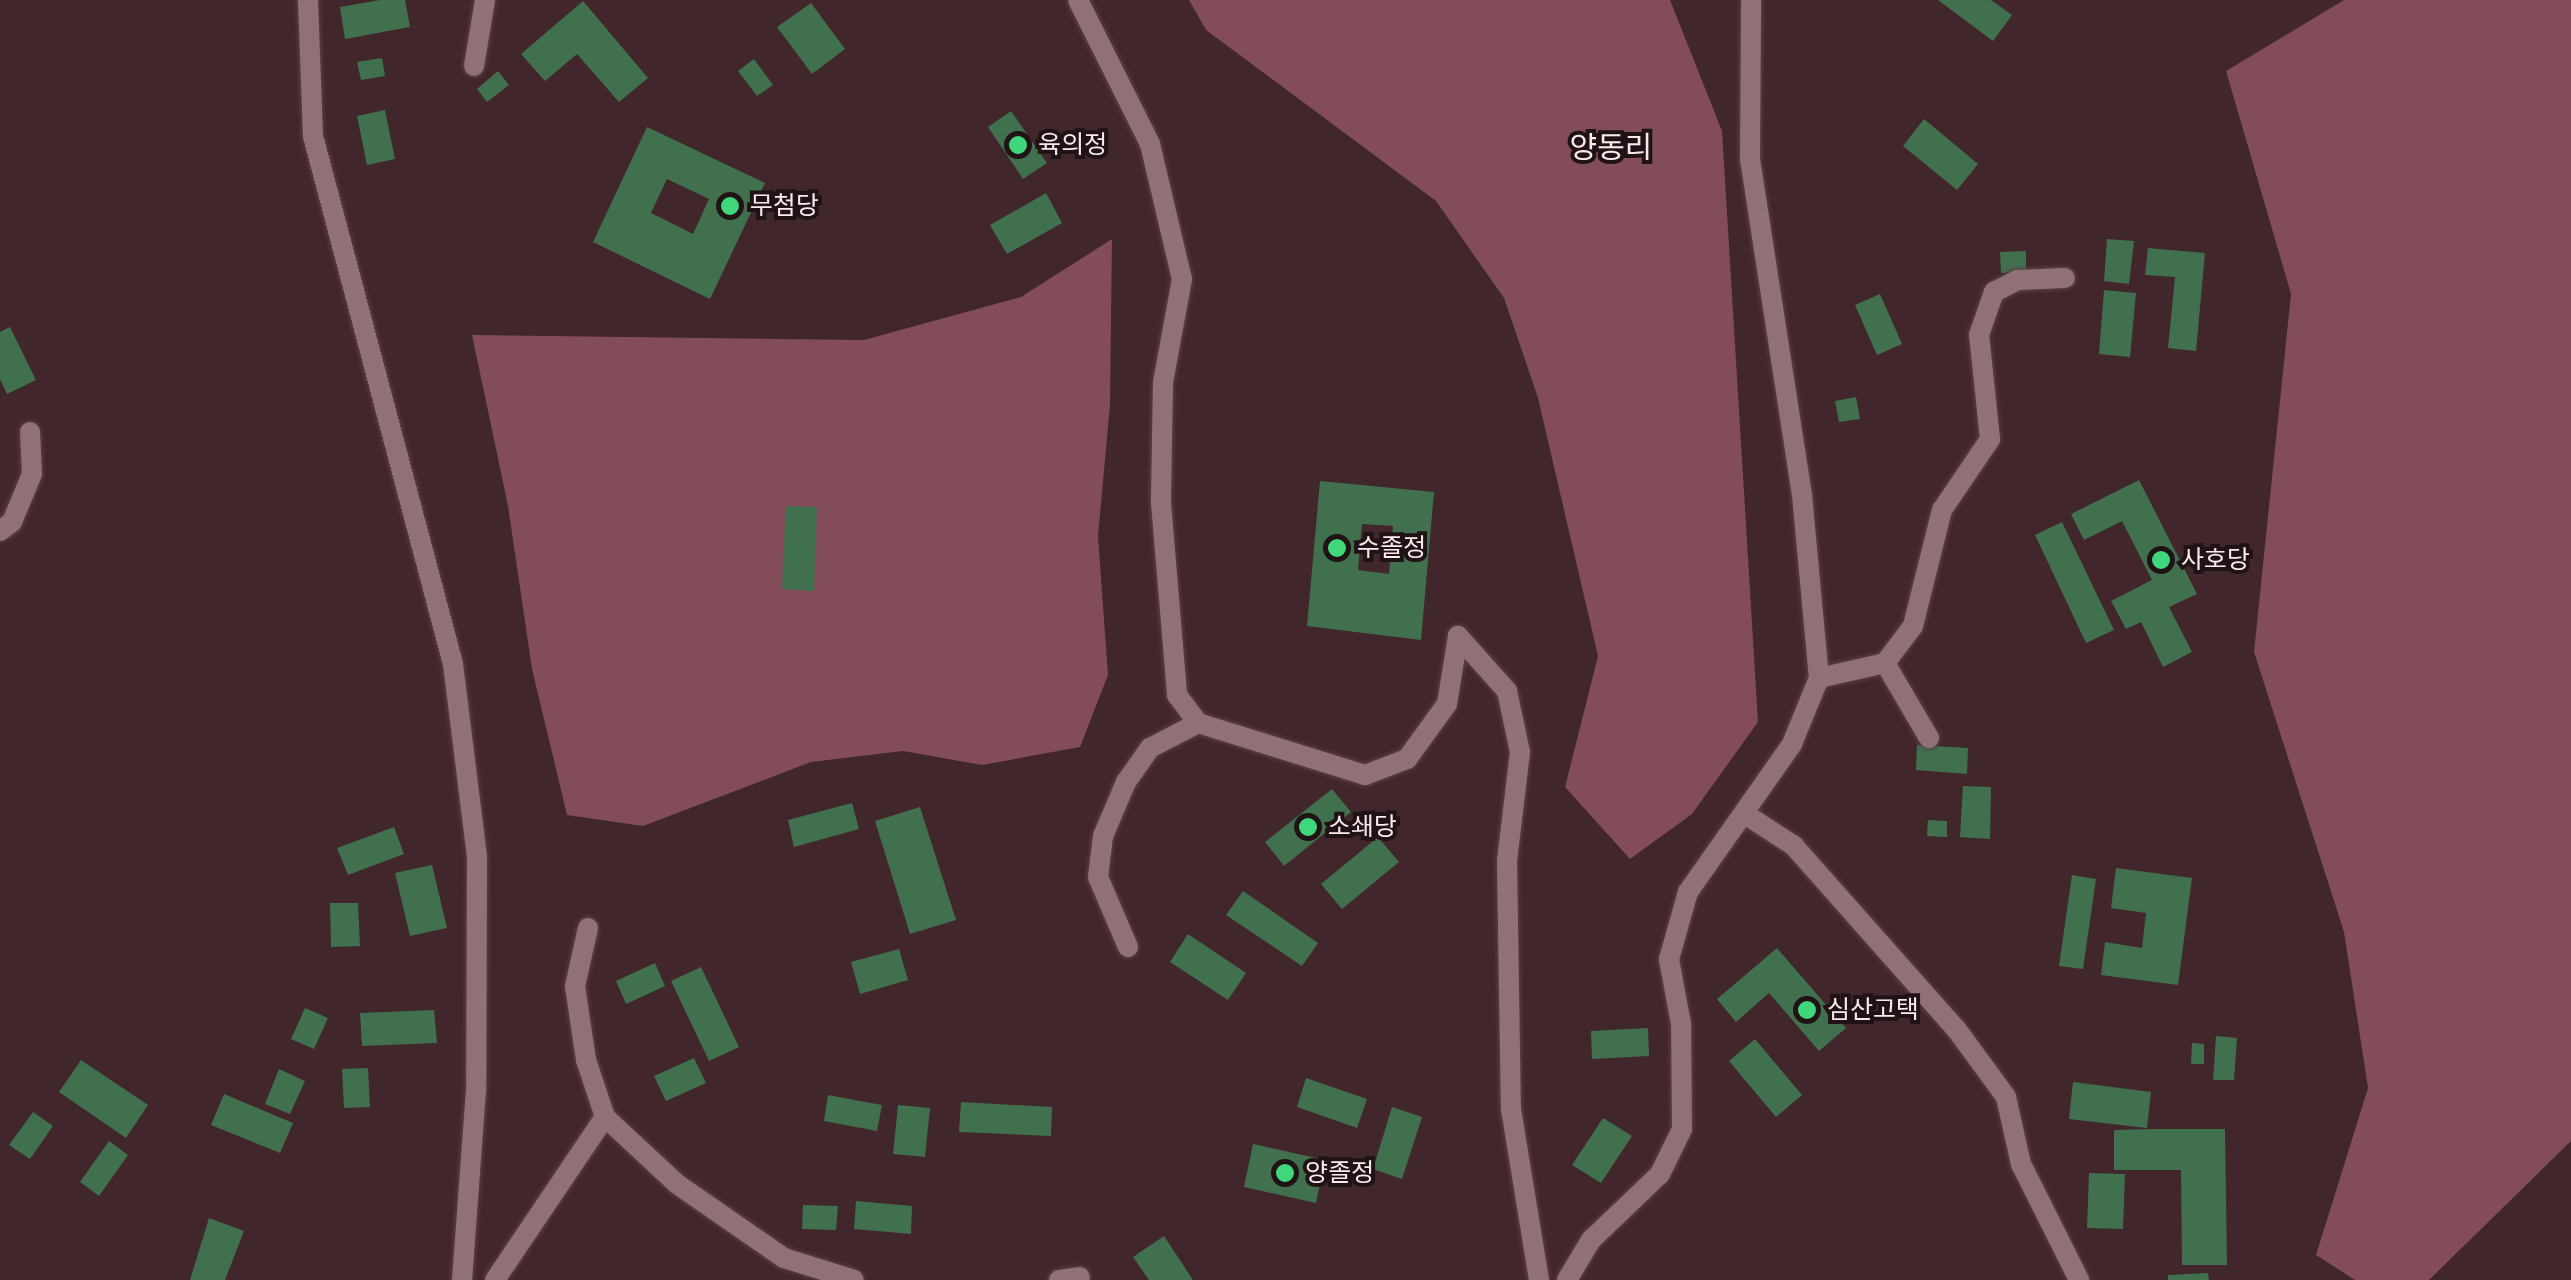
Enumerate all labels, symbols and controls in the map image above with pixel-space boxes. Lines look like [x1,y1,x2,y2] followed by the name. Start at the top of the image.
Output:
[1038,130,1107,160] place label: 육의정
[1570,130,1652,166] district label: 양동리
[1007,134,1029,156] marker: 육의정
[750,191,819,221] place label: 무첨당
[719,195,741,217] marker: 무첨당
[1357,533,1426,563] place label: 수졸정
[1326,537,1348,559] marker: 수졸정
[2181,545,2250,575] place label: 사호당
[2150,549,2172,571] marker: 사호당
[1328,812,1397,842] place label: 소쇄당
[1297,816,1319,838] marker: 소쇄당
[1827,995,1919,1025] place label: 심산고택
[1796,999,1818,1021] marker: 심산고택
[1305,1158,1374,1188] place label: 양졸정
[1274,1162,1296,1184] marker: 양졸정

